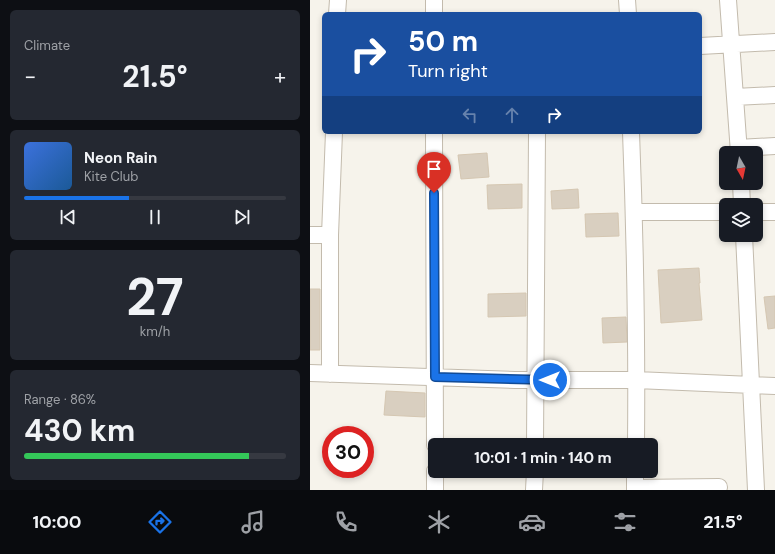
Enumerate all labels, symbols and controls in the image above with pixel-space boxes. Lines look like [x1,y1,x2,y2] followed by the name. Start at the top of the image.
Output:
[408,23,478,60] text: 50 m
[342,28,394,80] icon: right
[24,37,70,54] text: Climate
[122,57,188,96] text: 21.5°
[408,59,488,83] text: Turn right
[24,62,36,91] text: −
[274,62,286,91] text: +
[459,104,481,126] icon: left
[501,104,523,126] icon: ahead
[543,104,565,126] icon: right
[719,146,763,190] north arrow
[719,146,763,242] map controls
[84,148,157,168] text: Neon Rain
[417,152,451,193] pin
[423,158,445,180] icon: arrive
[84,168,138,185] text: Kite Club
[719,198,763,242] button: layers
[57,206,79,228] icon: previous
[144,206,166,228] icon: pause
[231,206,253,228] icon: next
[126,263,184,331] text: 27
[140,323,170,340] text: km/h
[529,359,571,401] position arrow
[24,391,96,408] text: Range · 86%
[24,411,135,450] text: 430 km
[322,426,374,478] speed limit sign: 30
[474,448,612,468] text: 10:01 · 1 min · 140 m
[146,508,174,536] icon: directions
[239,508,267,536] icon: music
[332,508,360,536] icon: phone
[425,508,453,536] icon: climate
[518,508,546,536] icon: car
[611,508,639,536] icon: filters
[32,510,82,534] text: 10:00
[703,510,743,534] text: 21.5°

